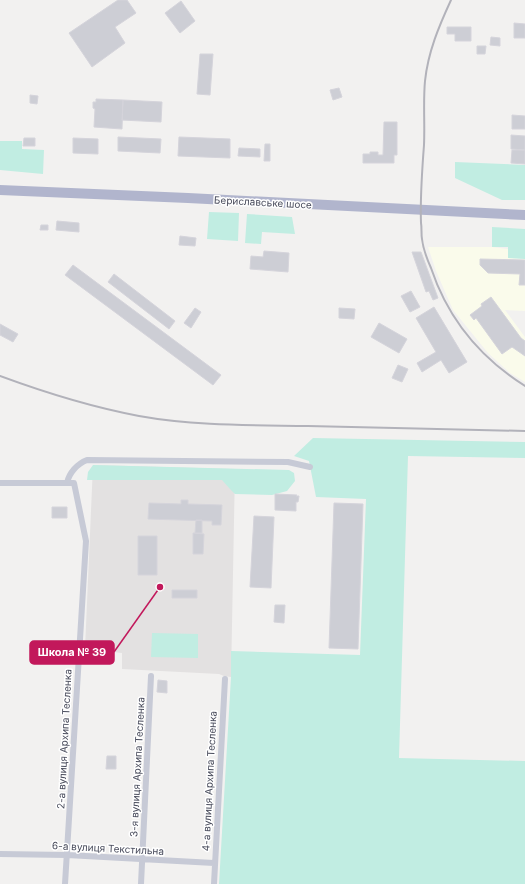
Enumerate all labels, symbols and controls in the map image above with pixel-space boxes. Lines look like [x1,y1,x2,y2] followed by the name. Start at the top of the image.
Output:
[214,193,312,211] street label: Бериславське шосе
[30,641,114,664] callout: Школа № 39
[38,645,106,659] text: Школа № 39
[54,669,74,809] street label: 2-а вулиця Архипа Тесленка
[127,697,147,837] street label: 3-я вулиця Архипа Тесленка
[199,711,219,851] street label: 4-а вулиця Архипа Тесленка
[52,839,164,857] street label: 6-а вулиця Текстильна

